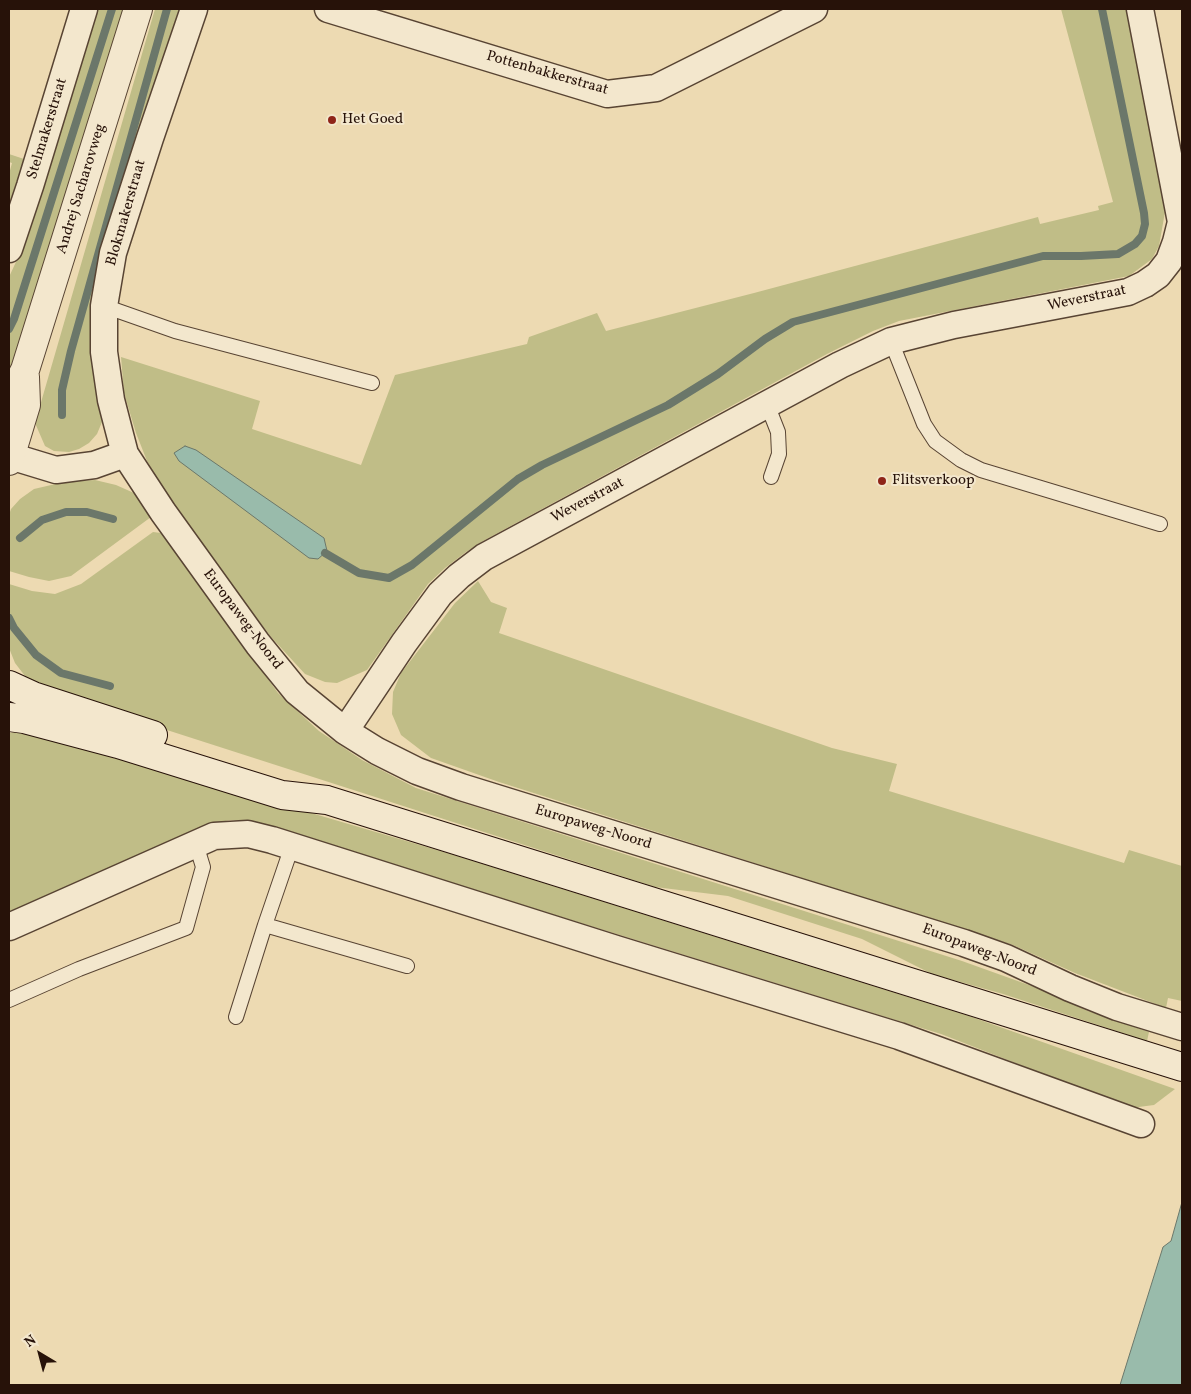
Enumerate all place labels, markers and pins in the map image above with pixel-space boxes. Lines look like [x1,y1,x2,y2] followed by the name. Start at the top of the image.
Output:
[342,111,403,129] place label: Het Goed
[326,114,338,126] marker: Het Goed
[892,472,974,490] place label: Flitsverkoop
[876,475,888,487] marker: Flitsverkoop

